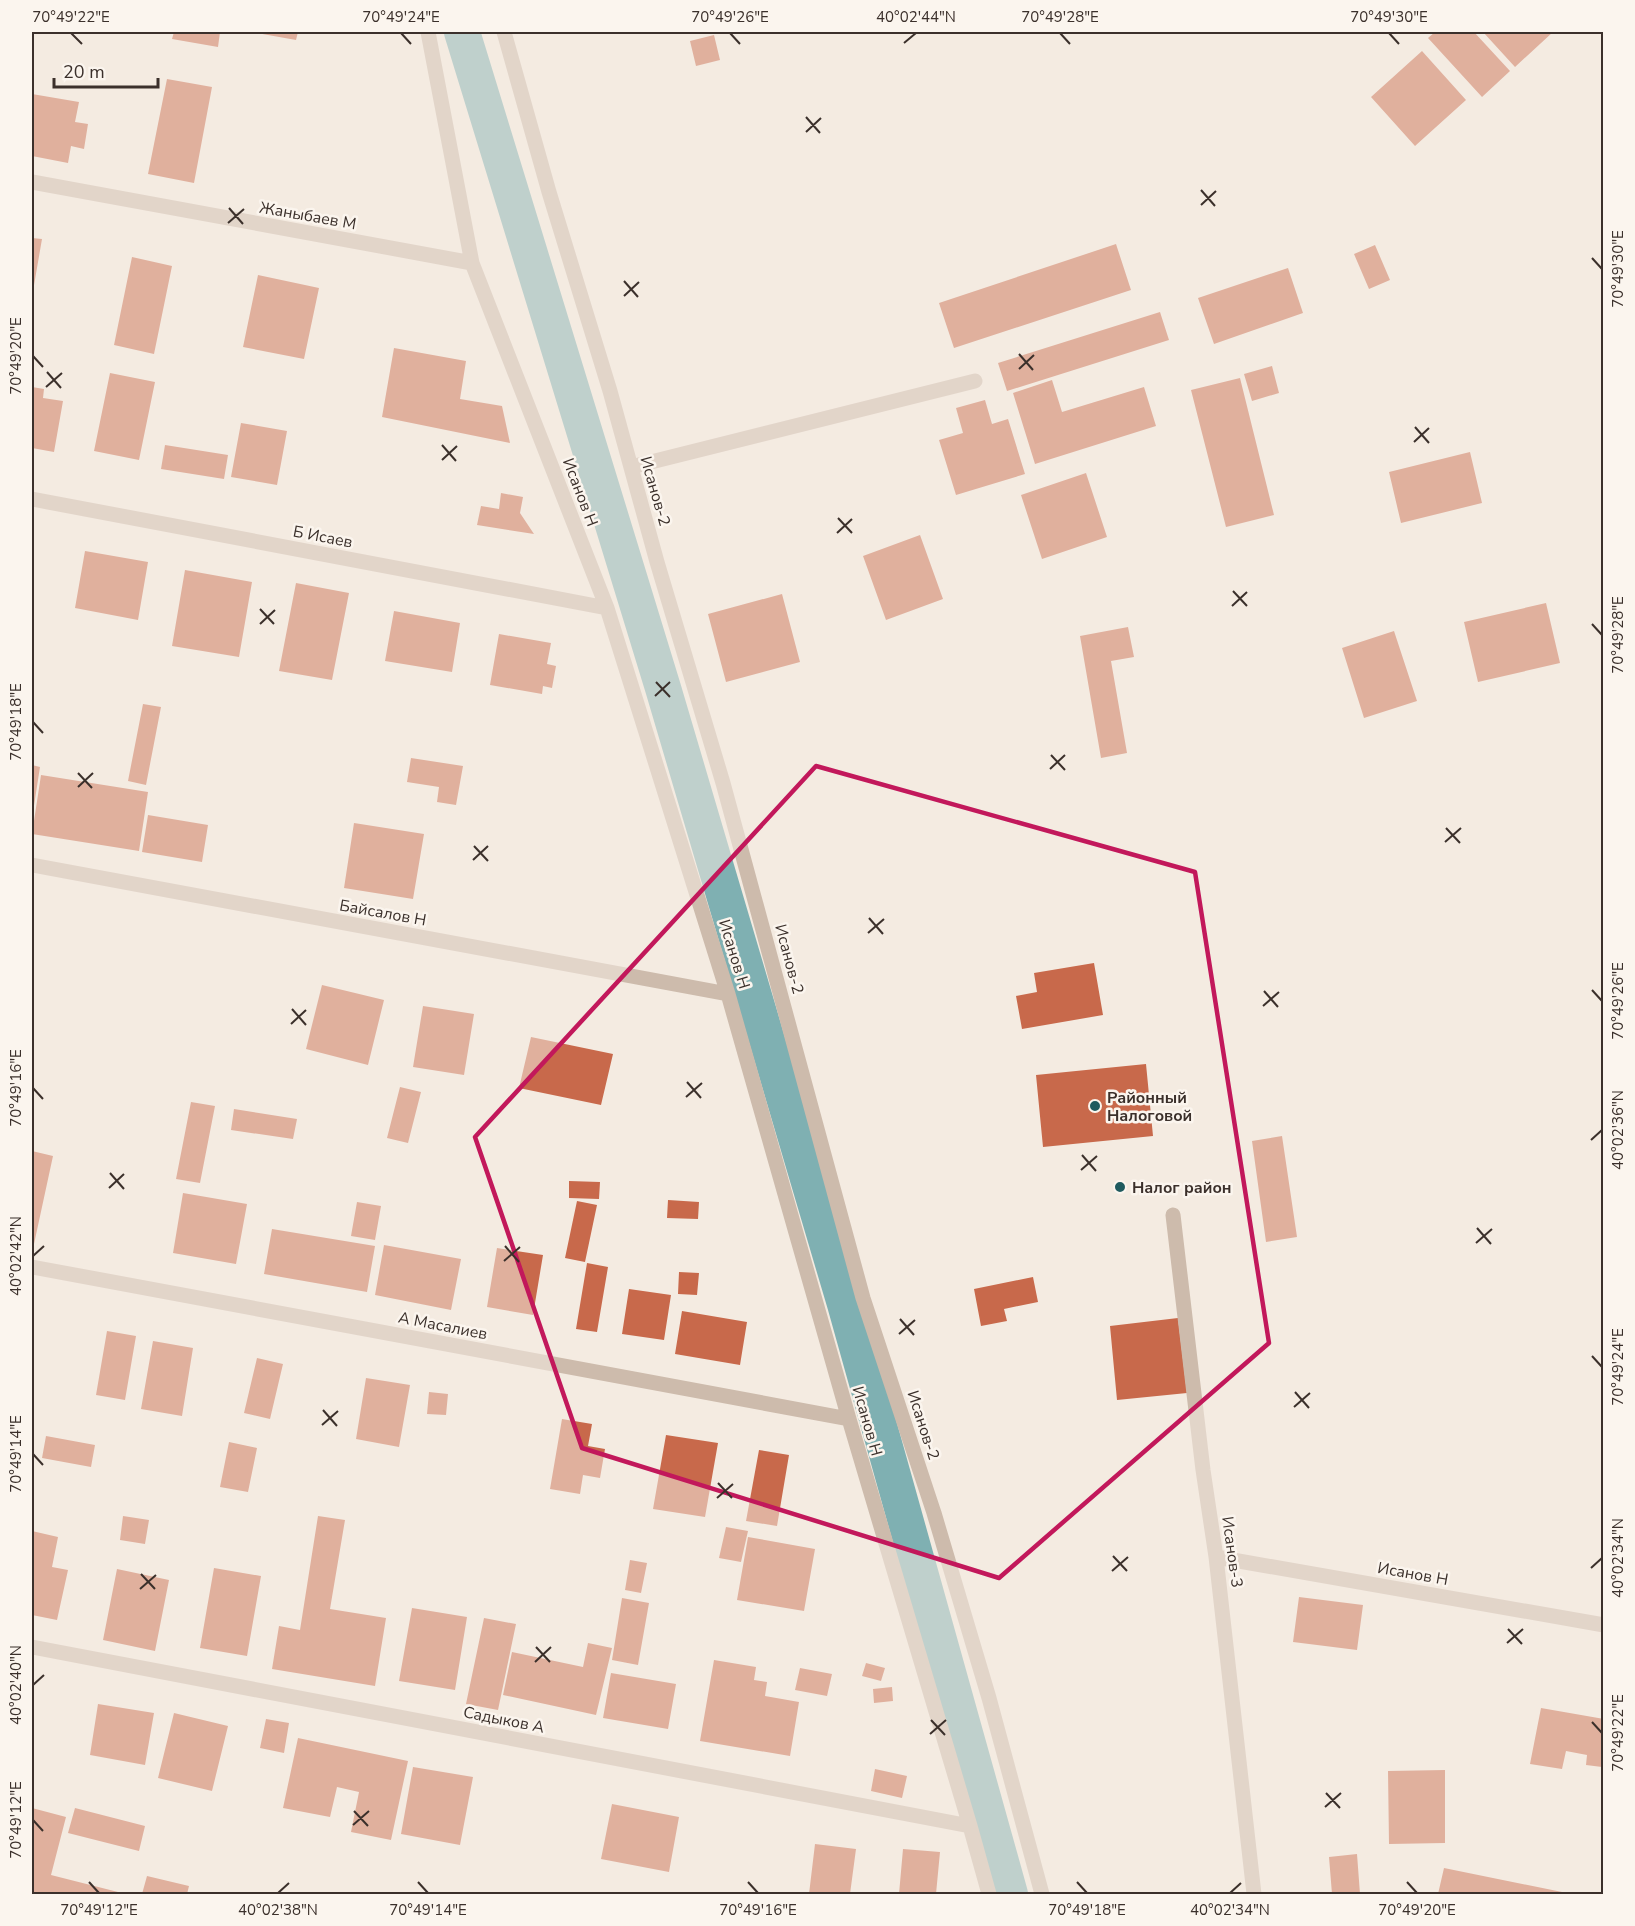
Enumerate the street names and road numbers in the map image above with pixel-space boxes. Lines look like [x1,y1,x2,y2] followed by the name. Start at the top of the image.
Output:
[258,197,358,235] street label: Жаныбаев М
[635,454,675,529] street label: Исанов-2
[557,455,603,530] street label: Исанов Н
[291,520,355,554] street label: Б Исаев
[338,895,428,931] street label: Байсалов Н
[713,917,755,992] street label: Исанов Н
[769,922,809,997] street label: Исанов-2
[396,1307,489,1345] street label: А Масалиев
[847,1384,887,1459] street label: Исанов Н
[902,1388,945,1463] street label: Исанов-2
[1216,1515,1248,1589] street label: Исанов-3
[1376,1557,1450,1591] street label: Исанов Н
[461,1701,547,1739] street label: Садыков А

